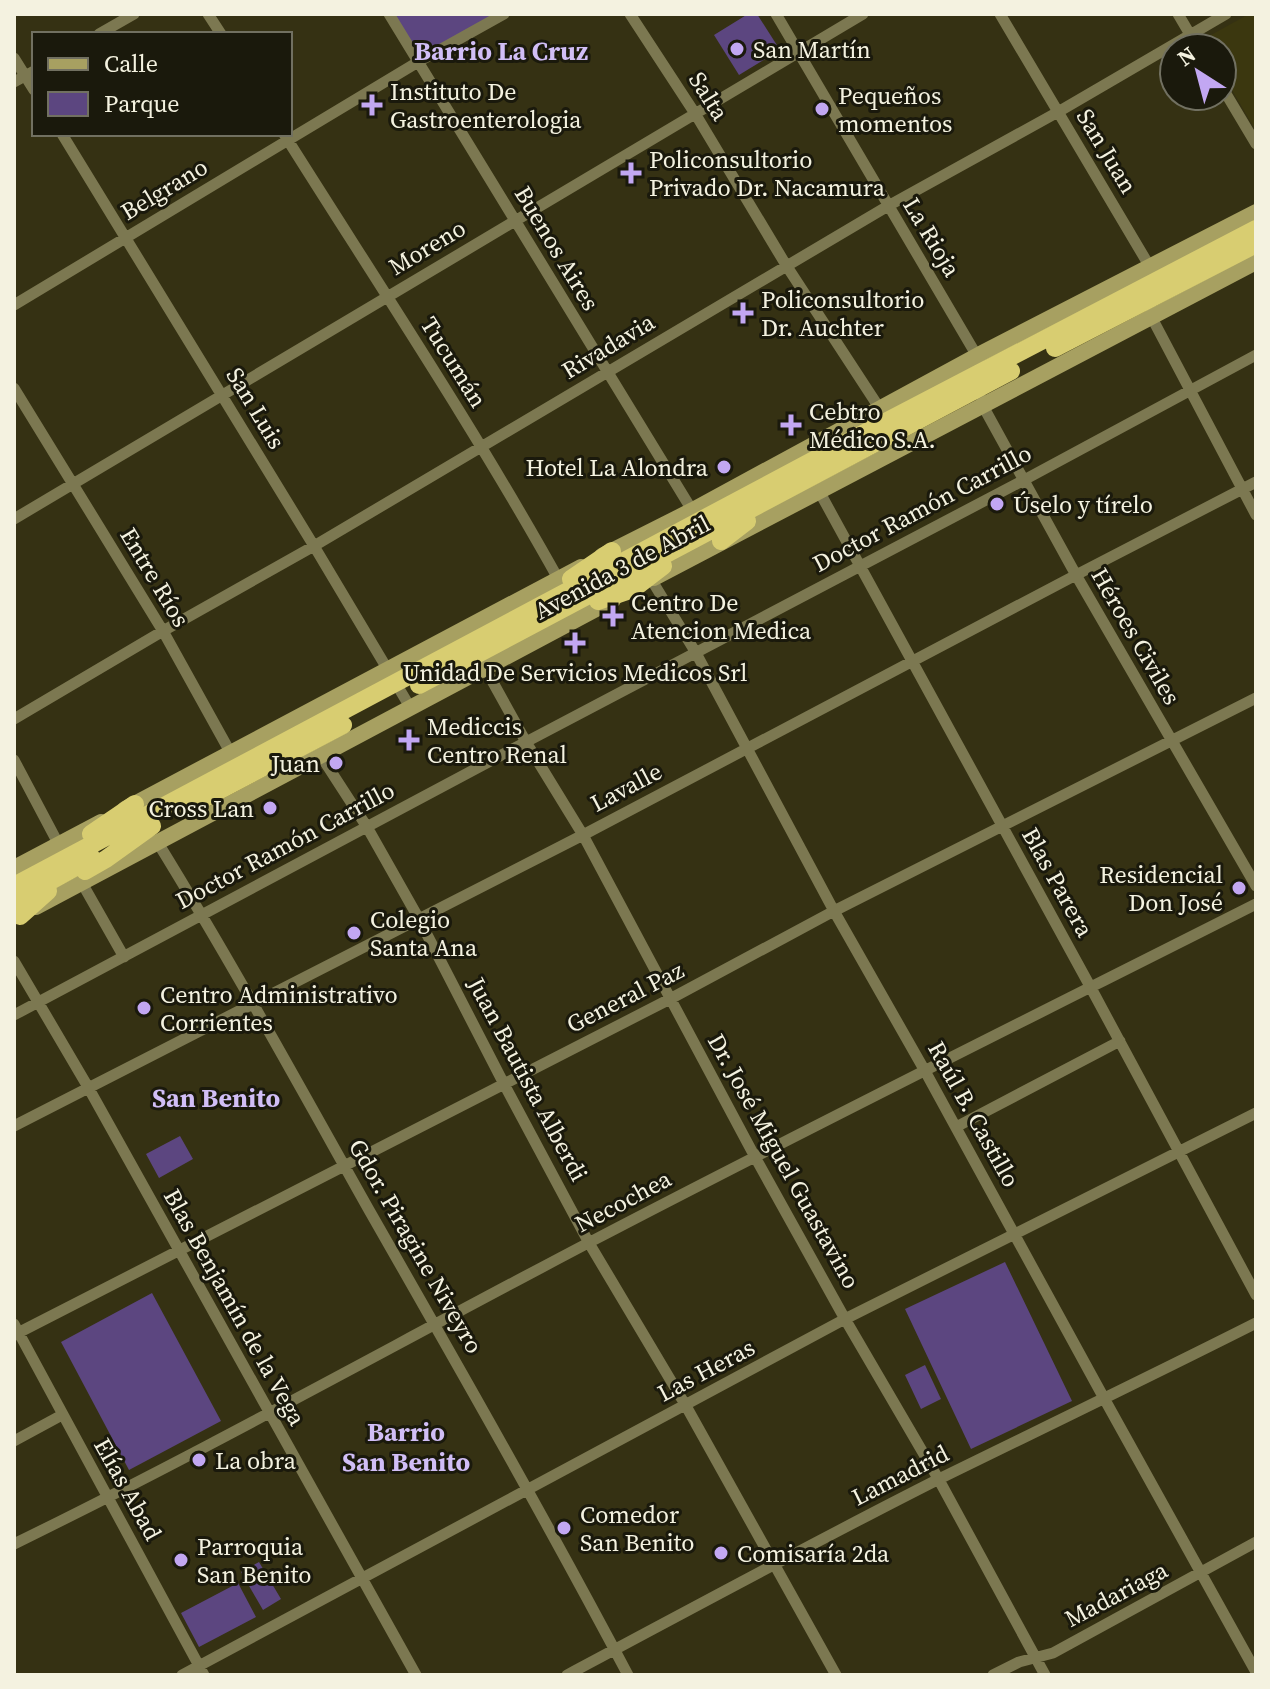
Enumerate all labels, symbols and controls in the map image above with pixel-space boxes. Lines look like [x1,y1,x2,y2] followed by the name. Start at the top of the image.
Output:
[32,32,292,136] legend
[1158,32,1238,112] north arrow
[414,33,588,69] district label: Barrio La Cruz
[753,33,871,66] place label: San Martín
[1171,39,1202,73] text: N
[728,40,746,58] marker: San Martín
[104,47,158,80] text: Calle
[681,65,737,127] street label: Salta
[390,75,582,136] place label: Instituto De Gastroenterologia
[838,79,952,140] place label: Pequeños momentos
[104,87,180,120] text: Parque
[361,94,383,116] marker: Instituto De Gastroenterologia
[813,100,831,118] marker: Pequeños momentos
[1069,102,1145,200] street label: San Juan
[649,143,886,204] place label: Policonsultorio Privado Dr. Nacamura
[114,150,214,228] street label: Belgrano
[620,162,642,184] marker: Policonsultorio Privado Dr. Nacamura
[507,180,607,316] street label: Buenos Aires
[895,191,969,283] street label: La Rioja
[382,211,472,283] street label: Moreno
[761,283,924,344] place label: Policonsultorio Dr. Auchter
[732,302,754,324] marker: Policonsultorio Dr. Auchter
[555,305,661,387] street label: Rivadavia
[413,310,495,414] street label: Tucumán
[219,361,293,455] street label: San Luis
[809,395,936,456] place label: Cebtro Médico S.A.
[780,414,802,436] marker: Cebtro Médico S.A.
[807,436,1037,580] street label: Doctor Ramón Carrillo
[525,451,709,484] place label: Hotel La Alondra
[715,458,733,476] marker: Hotel La Alondra
[1013,488,1153,521] place label: Úselo y tírelo
[988,495,1006,513] marker: Úselo y tírelo
[528,507,716,627] street label: Avenida 3 de Abril
[112,521,198,633] street label: Entre Ríos
[1083,561,1189,711] street label: Héroes Civiles
[631,586,812,647] place label: Centro De Atencion Medica
[602,605,624,627] marker: Centro De Atencion Medica
[564,632,586,654] marker: Unidad De Servicios Medicos Srl
[403,656,747,689] place label: Unidad De Servicios Medicos Srl
[427,710,567,771] place label: Mediccis Centro Renal
[398,729,420,751] marker: Mediccis Centro Renal
[270,747,320,780] place label: Juan
[327,754,345,772] marker: Juan
[584,754,668,820] street label: Lavalle
[170,773,400,917] street label: Doctor Ramón Carrillo
[148,792,254,825] place label: Cross Lan
[261,799,279,817] marker: Cross Lan
[1014,821,1102,943] street label: Blas Parera
[1099,858,1223,919] place label: Residencial Don José
[1230,879,1248,897] marker: Residencial Don José
[370,903,478,964] place label: Colegio Santa Ana
[345,924,363,942] marker: Colegio Santa Ana
[561,953,689,1041] street label: General Paz
[460,970,596,1187] street label: Juan Bautista Alberdi
[160,978,398,1039] place label: Centro Administrativo Corrientes
[135,999,153,1017] marker: Centro Administrativo Corrientes
[700,1028,868,1294] street label: Dr. José Miguel Guastavino
[920,1035,1028,1193] street label: Raúl B. Castillo
[152,1080,280,1116] district label: San Benito
[341,1133,491,1359] street label: Gdor. Piragine Niveyro
[569,1162,678,1240] street label: Necochea
[156,1183,314,1432] street label: Blas Benjamín de la Vega
[652,1331,760,1409] street label: Las Heras
[342,1414,470,1480] district label: Barrio San Benito
[86,1432,170,1547] street label: Elías Abad
[846,1436,955,1513] street label: Lamadrid
[215,1444,297,1477] place label: La obra
[190,1451,208,1469] marker: La obra
[580,1498,695,1559] place label: Comedor San Benito
[555,1519,573,1537] marker: Comedor San Benito
[197,1530,312,1591] place label: Parroquia San Benito
[737,1537,890,1570] place label: Comisaría 2da
[712,1544,730,1562] marker: Comisaría 2da
[172,1551,190,1569] marker: Parroquia San Benito
[1059,1553,1174,1635] street label: Madariaga

